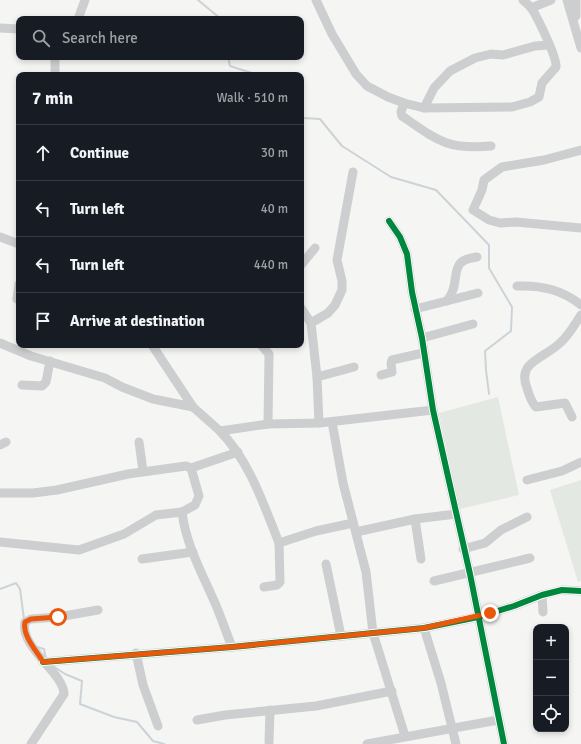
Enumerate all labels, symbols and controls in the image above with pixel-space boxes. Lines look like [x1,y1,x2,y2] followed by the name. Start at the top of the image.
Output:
[16,16,304,60] search box
[30,27,52,49] icon: search
[62,29,138,47] text: Search here
[32,88,73,109] text: 7 min
[217,90,288,106] text: Walk · 510 m
[32,142,54,164] icon: ahead
[70,144,129,162] text: Continue
[261,145,288,161] text: 30 m
[32,198,54,220] icon: left
[70,200,124,218] text: Turn left
[261,201,288,217] text: 40 m
[32,254,54,276] icon: left
[70,256,124,274] text: Turn left
[254,257,288,273] text: 440 m
[32,310,54,332] icon: arrive
[70,312,205,330] text: Arrive at destination
[481,604,499,622] route end
[49,608,67,626] route start
[533,624,569,732] map controls
[533,624,569,660] button: +
[533,660,569,696] button: −
[533,696,569,732] button: locate

